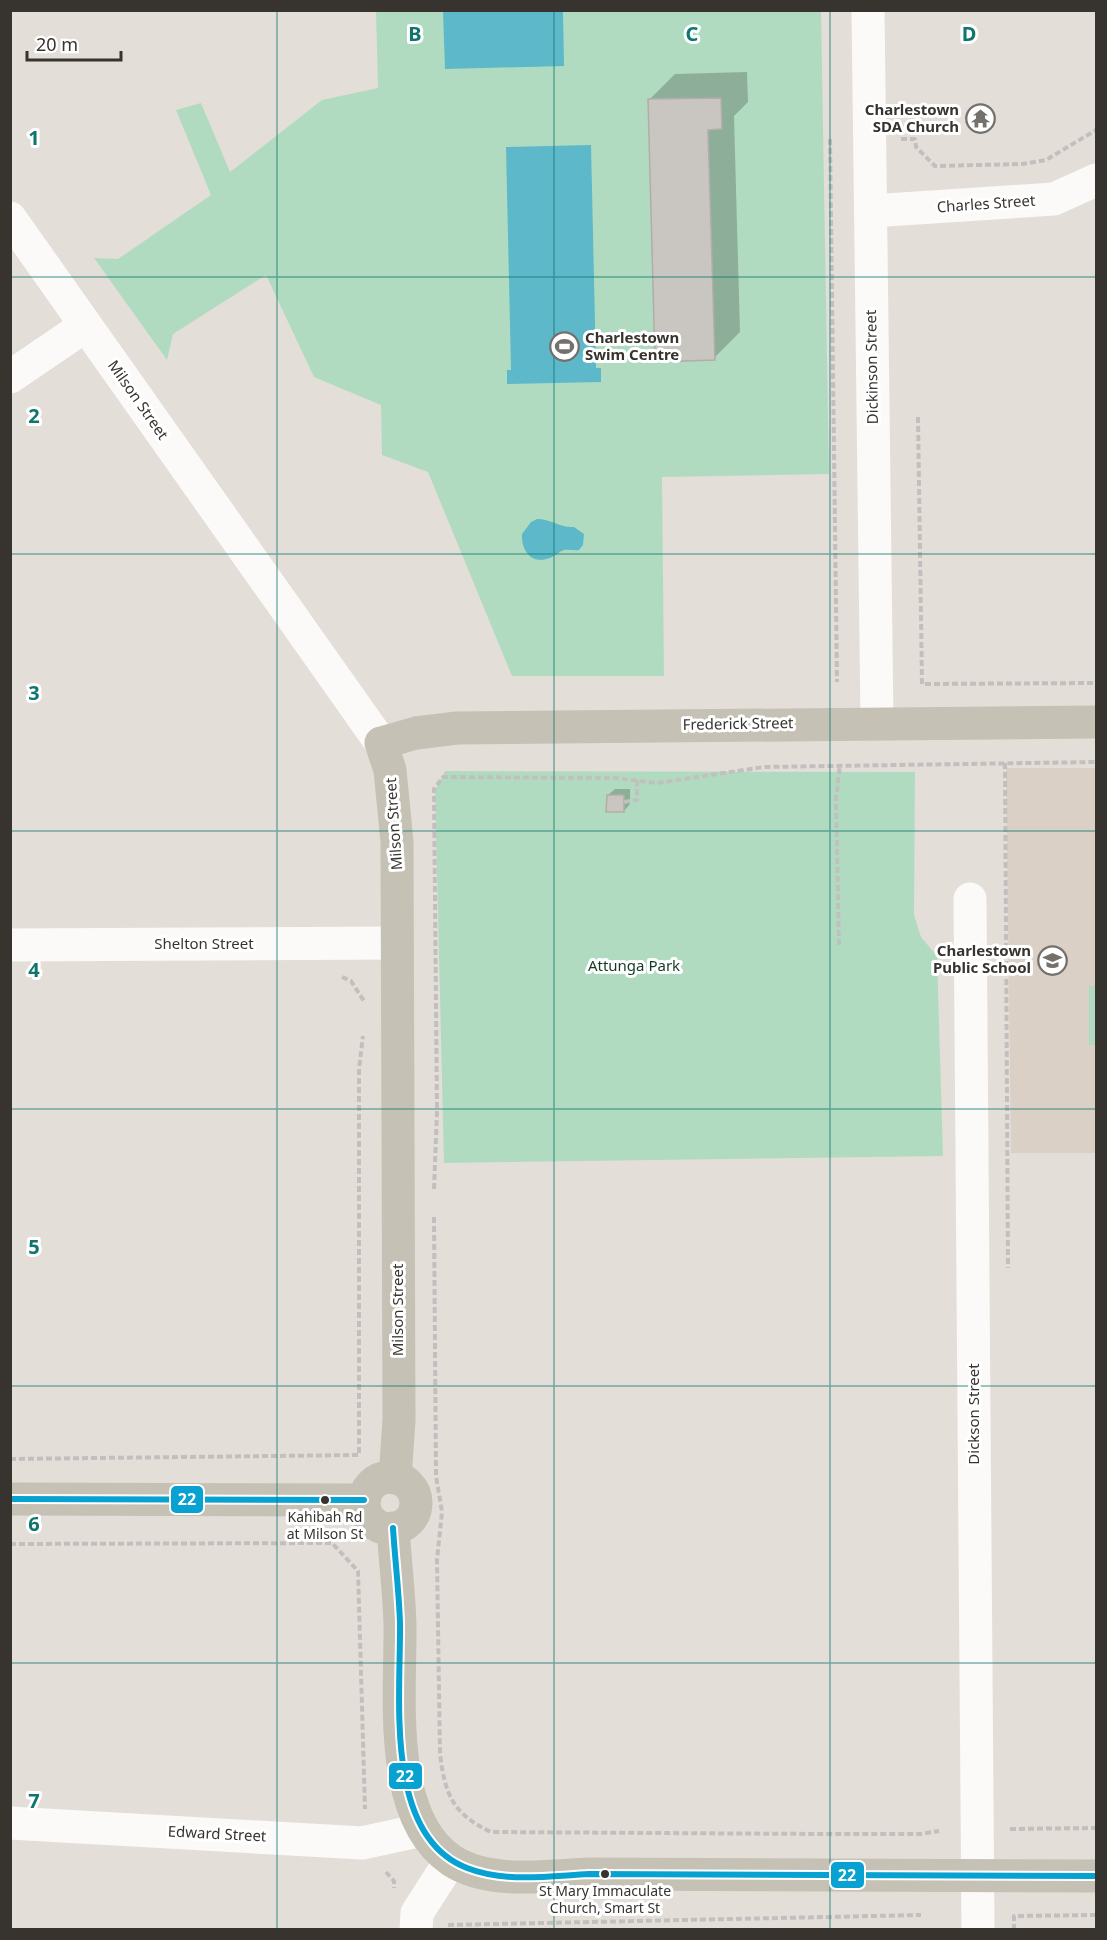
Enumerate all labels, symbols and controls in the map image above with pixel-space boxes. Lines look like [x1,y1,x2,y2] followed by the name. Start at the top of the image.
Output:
[408,20,422,47] text: B
[686,20,699,47] text: C
[962,20,976,47] text: D
[27,24,122,62] scale bar
[36,32,78,56] text: 20 m
[865,99,959,136] place label: Charlestown SDA Church
[964,103,996,135] temple icon: Charlestown SDA Church
[28,124,40,151] text: 1
[936,190,1036,216] street label: Charles Street
[860,309,882,424] street label: Dickinson Street
[585,327,679,364] place label: Charlestown Swim Centre
[548,331,580,363] sports icon: Charlestown Swim Centre
[104,356,174,444] street label: Milson Street
[28,402,40,429] text: 2
[28,679,40,706] text: 3
[682,712,794,734] street label: Frederick Street
[380,777,406,871] street label: Milson Street
[154,933,254,953] street label: Shelton Street
[933,940,1031,977] place label: Charlestown Public School
[1036,944,1068,976] school or university icon: Charlestown Public School
[588,955,680,975] park label: Attunga Park
[28,956,40,983] text: 4
[28,1233,40,1260] text: 5
[387,1263,407,1356] street label: Milson Street
[963,1363,983,1465] street label: Dickson Street
[170,1485,204,1514] line badge: 22
[178,1488,196,1510] text: 22
[319,1494,331,1506] marker: Kahibah Rd at Milson St
[287,1507,363,1543] place label: Kahibah Rd at Milson St
[28,1510,40,1537] text: 6
[388,1762,423,1790] line badge: 22
[396,1765,414,1787] text: 22
[28,1787,40,1814] text: 7
[167,1820,267,1846] street label: Edward Street
[830,1861,865,1889] line badge: 22
[838,1864,856,1886] text: 22
[599,1868,611,1880] marker: St Mary Immaculate Church, Smart St
[539,1881,671,1917] place label: St Mary Immaculate Church, Smart St

